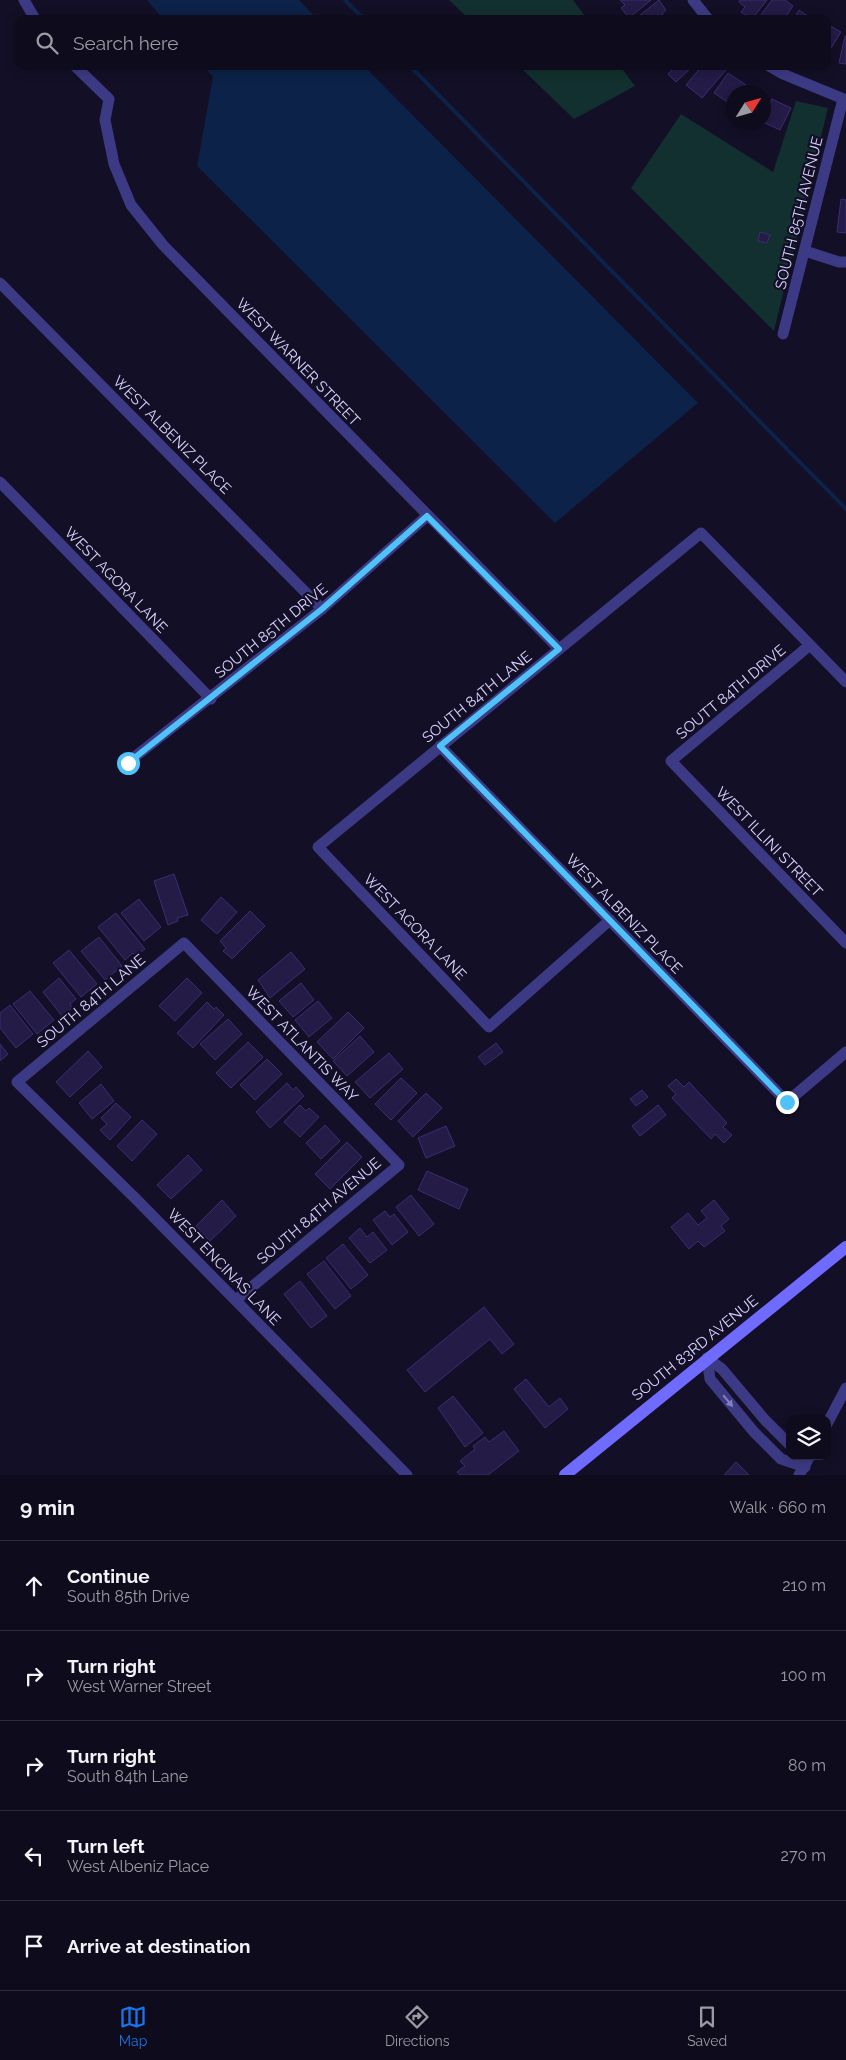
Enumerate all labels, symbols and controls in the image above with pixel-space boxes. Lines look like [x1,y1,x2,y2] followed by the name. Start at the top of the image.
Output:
[15,15,831,70] search box
[33,29,61,57] icon: search
[73,32,179,54] text: Search here
[726,85,771,130] north arrow
[771,135,827,291] street label: SOUTH 85TH AVENUE
[232,294,364,430] street label: WEST WARNER STREET
[109,372,235,498] street label: WEST ALBENIZ PLACE
[61,523,171,637] street label: WEST AGORA LANE
[211,580,331,682] street label: SOUTH 85TH DRIVE
[673,641,789,743] street label: SOUTT 84TH DRIVE
[419,647,535,747] street label: SOUTH 84TH LANE
[117,752,140,775] route start
[712,783,826,901] street label: WEST ILLINI STREET
[562,850,686,978] street label: WEST ALBENIZ PLACE
[360,870,470,984] street label: WEST AGORA LANE
[33,950,149,1052] street label: SOUTH 84TH LANE
[242,983,362,1106] street label: WEST ATLANTIS WAY
[776,1091,799,1114] route end
[253,1154,385,1268] street label: SOUTH 84TH AVENUE
[164,1205,284,1329] street label: WEST ENCINAS LANE
[628,1292,762,1404] street label: SOUTH 83RD AVENUE
[722,1394,734,1406] one-way arrow
[786,1415,831,1460] map controls
[786,1415,831,1460] button: layers
[20,1495,75,1520] text: 9 min
[730,1498,826,1517] text: Walk · 660 m
[67,1565,150,1587] text: Continue
[20,1572,48,1600] icon: ahead
[782,1576,826,1595] text: 210 m
[67,1587,190,1606] text: South 85th Drive
[67,1655,156,1677] text: Turn right
[20,1662,48,1690] icon: right
[781,1666,826,1685] text: 100 m
[67,1677,211,1696] text: West Warner Street
[67,1745,156,1767] text: Turn right
[20,1752,48,1780] icon: right
[788,1756,826,1775] text: 80 m
[67,1767,188,1786] text: South 84th Lane
[67,1835,144,1857] text: Turn left
[20,1842,48,1870] icon: left
[781,1846,826,1865] text: 270 m
[67,1857,209,1876] text: West Albeniz Place
[20,1932,48,1960] icon: arrive
[67,1935,251,1957] text: Arrive at destination
[119,2003,147,2049] tab: Map
[385,2003,450,2049] tab: Directions
[687,2003,727,2049] tab: Saved

